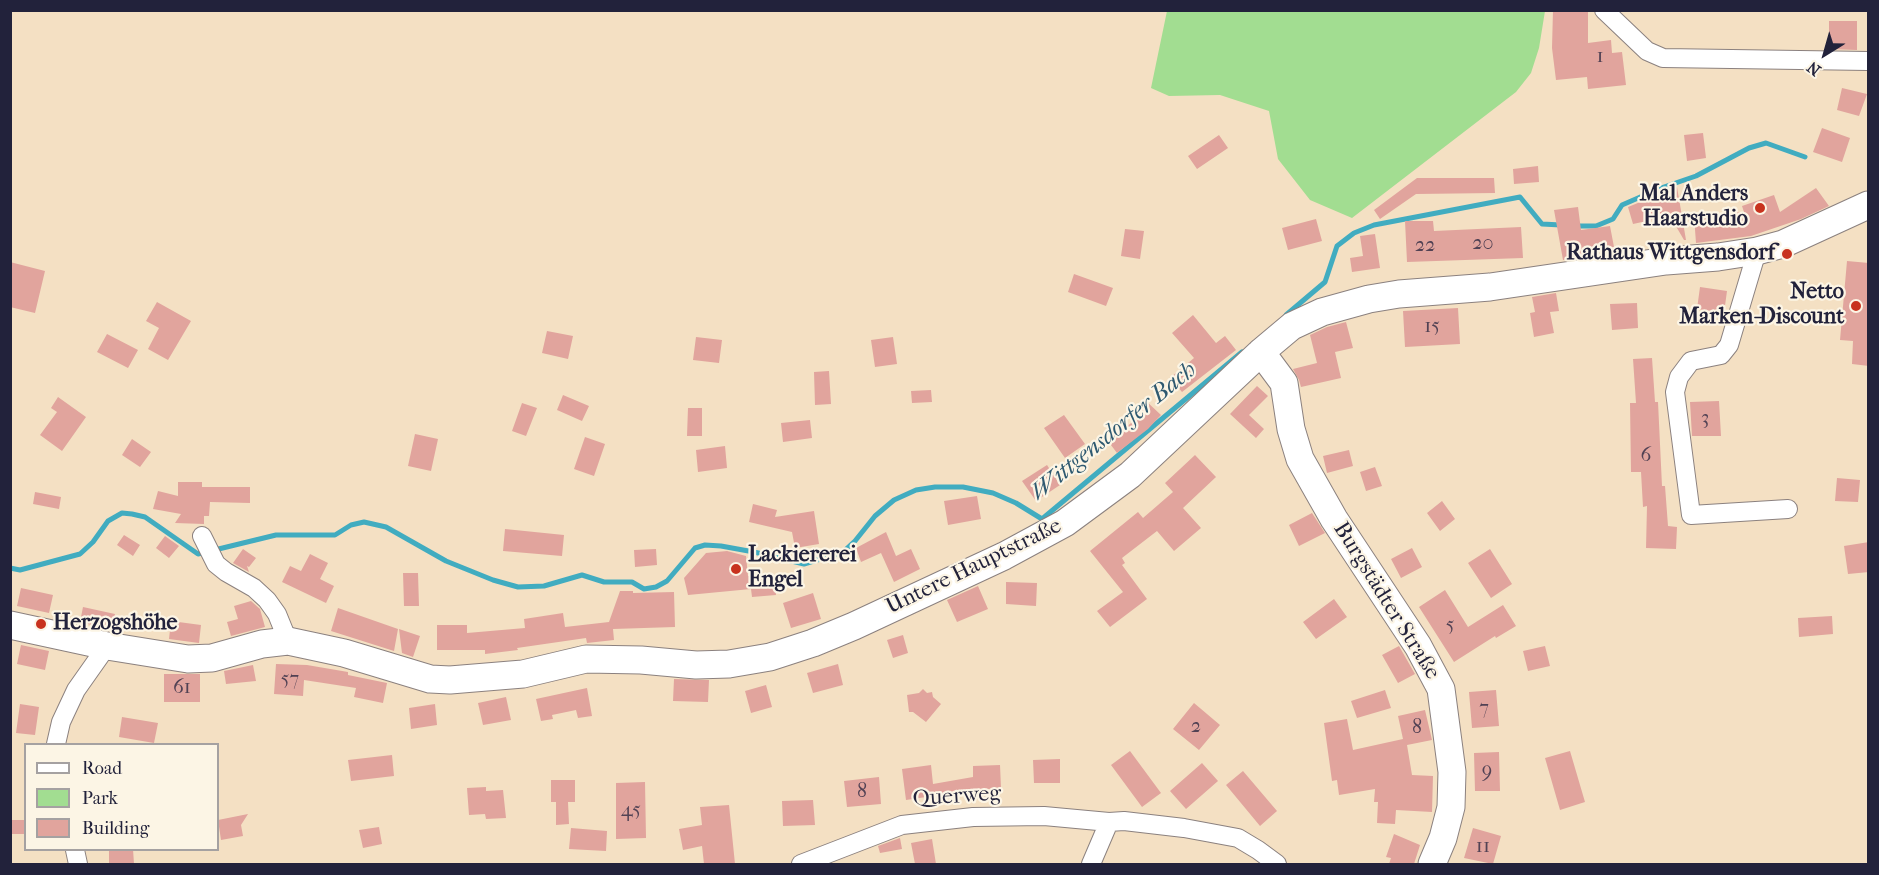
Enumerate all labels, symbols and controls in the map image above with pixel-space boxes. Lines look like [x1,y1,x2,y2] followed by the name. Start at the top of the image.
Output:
[1795,24,1855,84] north arrow
[1596,45,1604,69] house number: 1
[1803,58,1824,80] text: N
[1640,182,1748,234] place label: Mal Anders Haarstudio
[1753,201,1767,215] marker: Mal Anders Haarstudio
[1472,232,1494,256] house number: 20
[1415,234,1435,258] house number: 22
[1566,241,1775,267] place label: Rathaus Wittgensdorf
[1780,247,1794,261] marker: Rathaus Wittgensdorf
[1679,280,1844,332] place label: Netto Marken-Discount
[1849,299,1863,313] marker: Netto Marken-Discount
[1424,315,1440,339] house number: 15
[1025,356,1203,508] water label: Wittgensdorfer Bach
[1701,407,1709,431] house number: 3
[1641,444,1651,468] house number: 6
[882,513,1066,621] street label: Untere Hauptstraße
[1327,518,1445,684] street label: Burgstädter Straße
[748,543,856,594] place label: Lackiererei Engel
[729,562,743,576] marker: Lackiererei Engel
[53,611,177,637] place label: Herzogshöhe
[1446,614,1454,638] house number: 5
[34,617,48,631] marker: Herzogshöhe
[281,668,299,692] house number: 57
[173,676,191,700] house number: 61
[1479,697,1489,721] house number: 7
[1191,715,1201,739] house number: 2
[1412,716,1422,740] house number: 8
[24,743,219,851] legend
[82,758,122,779] text: Road
[1482,760,1492,784] house number: 9
[857,780,867,804] house number: 8
[912,781,1002,813] street label: Querweg
[82,788,118,809] text: Park
[621,799,641,823] house number: 45
[82,818,149,839] text: Building
[1476,835,1490,859] house number: 11

